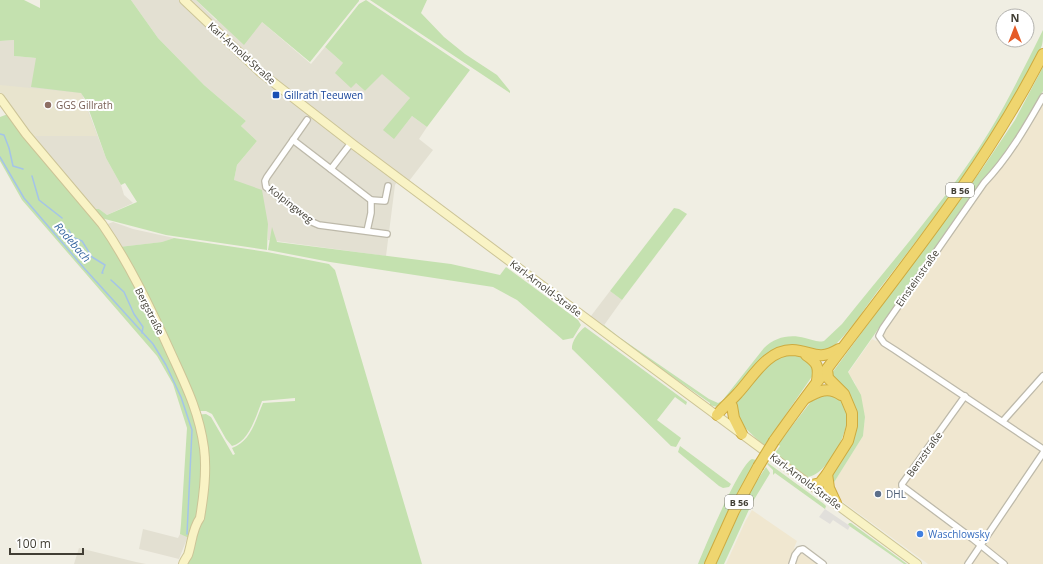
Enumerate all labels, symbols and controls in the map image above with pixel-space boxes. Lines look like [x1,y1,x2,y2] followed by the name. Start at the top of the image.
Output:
[995,8,1035,48] north arrow
[1011,10,1019,25] text: N
[205,19,279,87] street label: Karl-Arnold-Straße
[284,88,363,102] place label: Gillrath Teeuwen
[271,90,281,100] marker: Gillrath Teeuwen
[56,98,113,112] place label: GGS Gillrath
[43,100,53,110] marker: GGS Gillrath
[266,182,317,226] street label: Kolpingweg
[946,183,974,197] road number: B 56
[52,219,94,265] water label: Rodebach
[892,246,942,309] street label: Einsteinstraße
[507,256,585,320] street label: Karl-Arnold-Straße
[132,285,168,337] street label: Bergstraße
[903,428,945,479] street label: Benzstraße
[767,449,845,513] street label: Karl-Arnold-Straße
[886,487,906,501] place label: DHL
[873,489,883,499] marker: DHL
[725,495,753,509] road number: B 56
[928,527,991,541] place label: Waschlowsky
[915,529,925,539] marker: Waschlowsky
[10,530,83,556] scale bar
[16,535,51,552] text: 100 m

